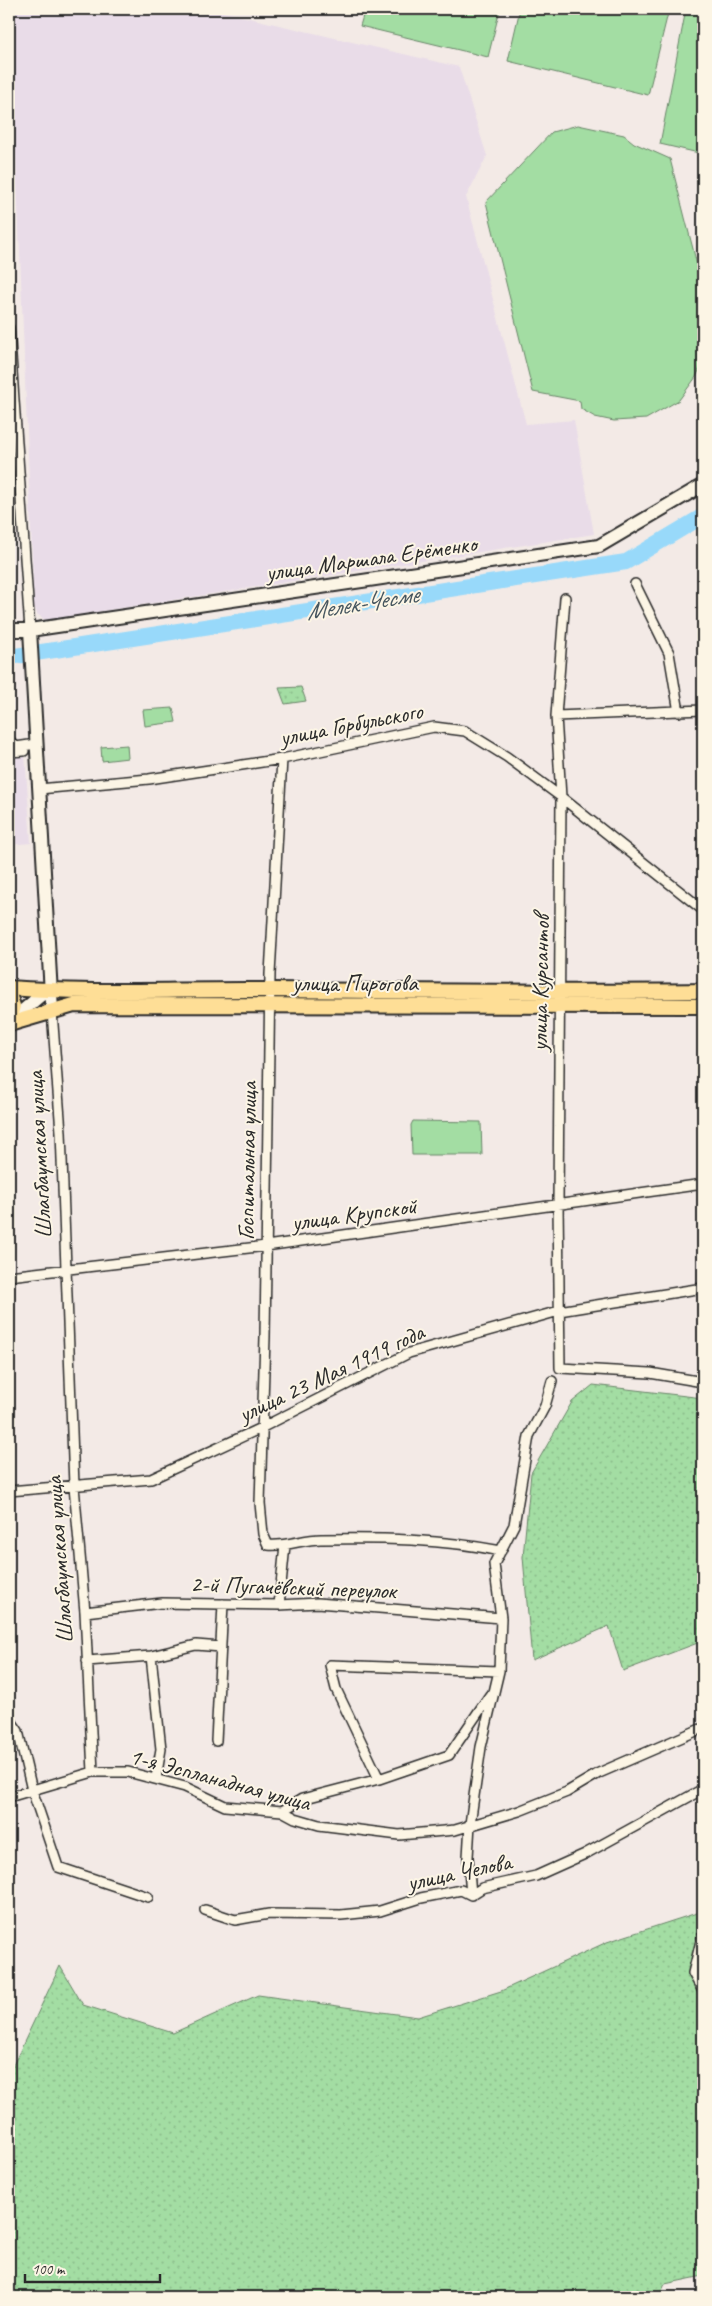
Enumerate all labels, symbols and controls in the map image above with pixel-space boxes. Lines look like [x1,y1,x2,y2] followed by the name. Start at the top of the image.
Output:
[262,528,481,588] street label: улица Маршала Ерёменко
[304,578,424,628] water label: Мелек-Чесме
[275,695,426,753] street label: улица Горбульского
[524,909,556,1054] street label: улица Курсантов
[290,968,419,998] street label: улица Пирогова
[20,1069,58,1240] street label: Шлагбаумская улица
[231,1080,263,1240] street label: Госпитальная улица
[288,1190,420,1238] street label: улица Крупской
[232,1316,430,1430] street label: улица 23 Мая 1919 года
[38,1474,80,1645] street label: Шлагбаумская улица
[190,1568,398,1606] street label: 2-й Пугачёвский переулок
[126,1740,315,1818] street label: 1-я Эспланадная улица
[402,1846,516,1898] street label: улица Челова
[25,2251,160,2283] scale bar
[32,2260,66,2279] text: 100 m

